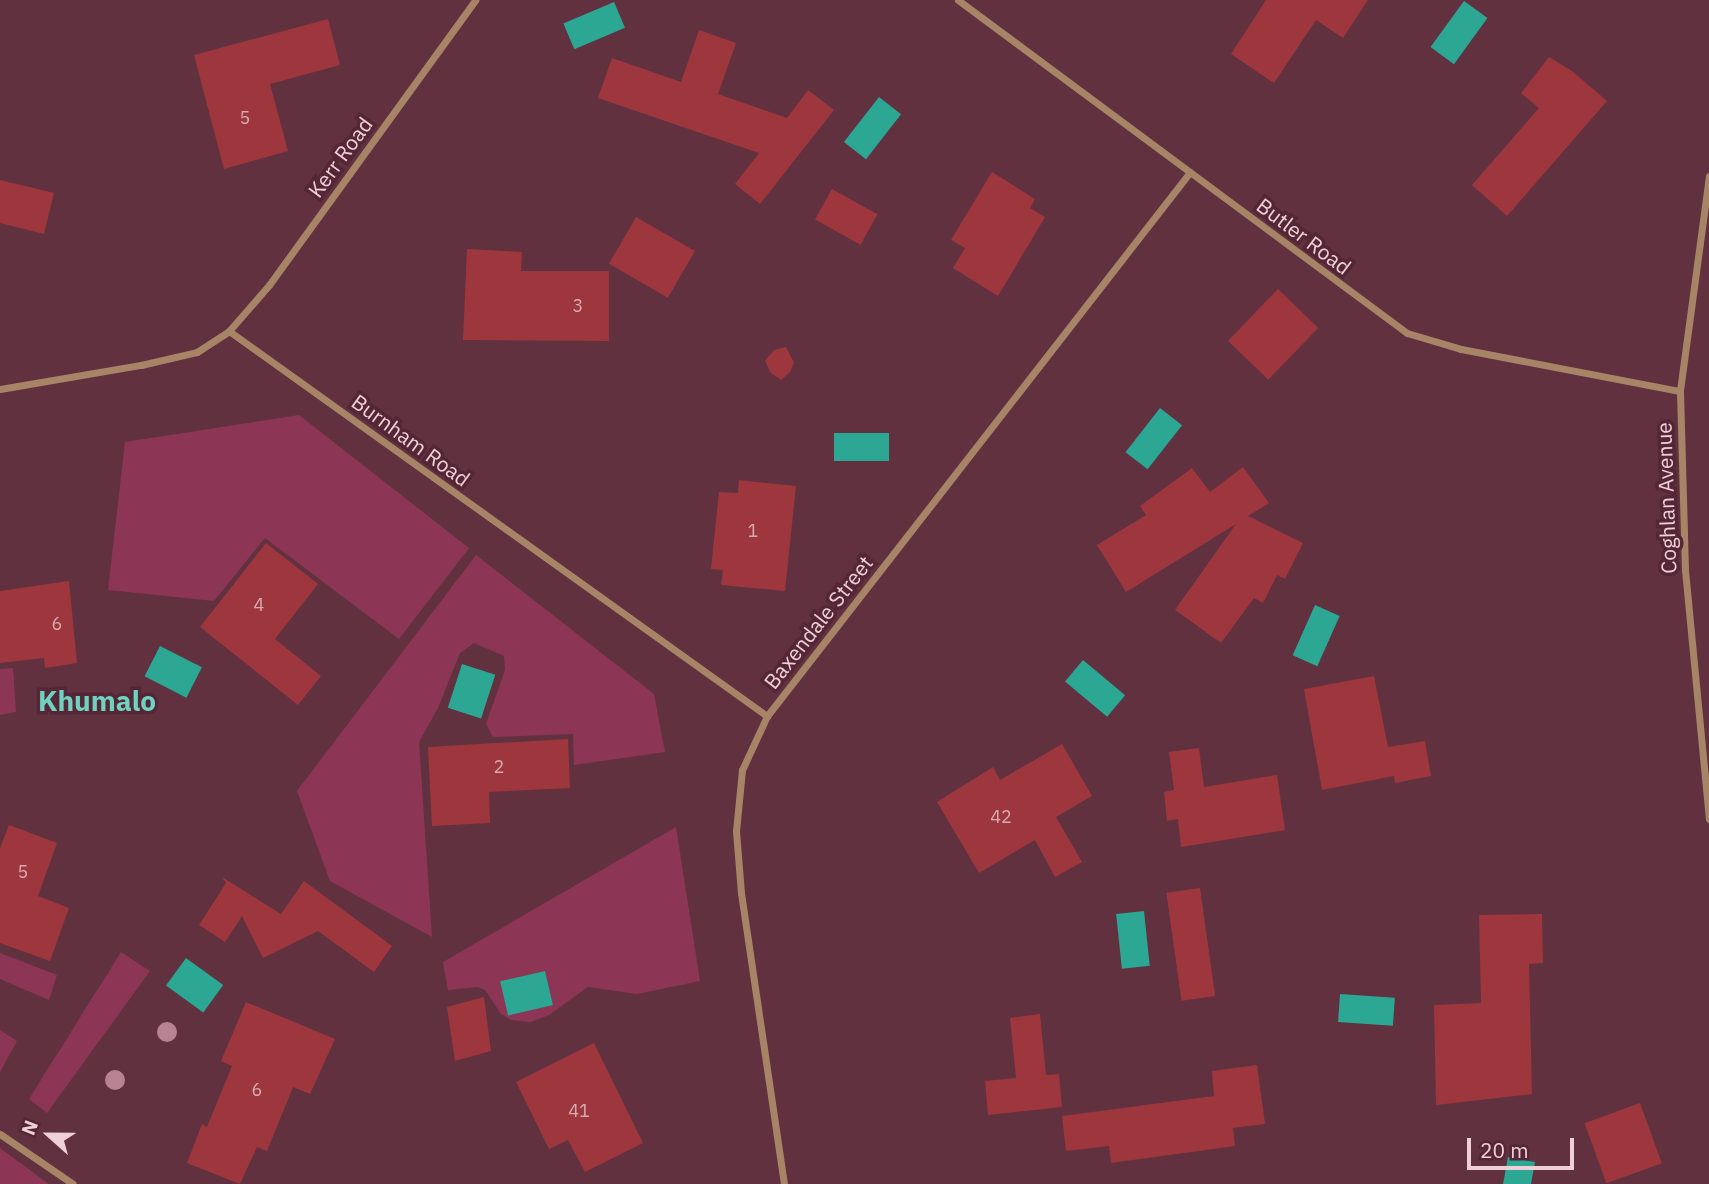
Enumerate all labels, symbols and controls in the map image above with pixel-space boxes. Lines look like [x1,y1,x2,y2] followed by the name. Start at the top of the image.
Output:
[240,107,250,129] house number: 5
[302,112,378,202] street label: Kerr Road
[1252,192,1356,280] street label: Butler Road
[573,295,583,317] house number: 3
[347,389,475,491] street label: Burnham Road
[1651,422,1681,574] street label: Coghlan Avenue
[748,520,758,542] house number: 1
[758,550,878,694] street label: Baxendale Street
[254,594,264,616] house number: 4
[52,613,62,635] house number: 6
[38,684,156,718] district label: Khumalo
[494,756,504,778] house number: 2
[990,806,1012,828] house number: 42
[18,861,28,883] house number: 5
[252,1079,262,1101] house number: 6
[14,1100,84,1170] north arrow
[568,1100,590,1122] house number: 41
[16,1117,43,1138] text: N
[1471,1124,1578,1168] scale bar
[1480,1136,1529,1164] text: 20 m

